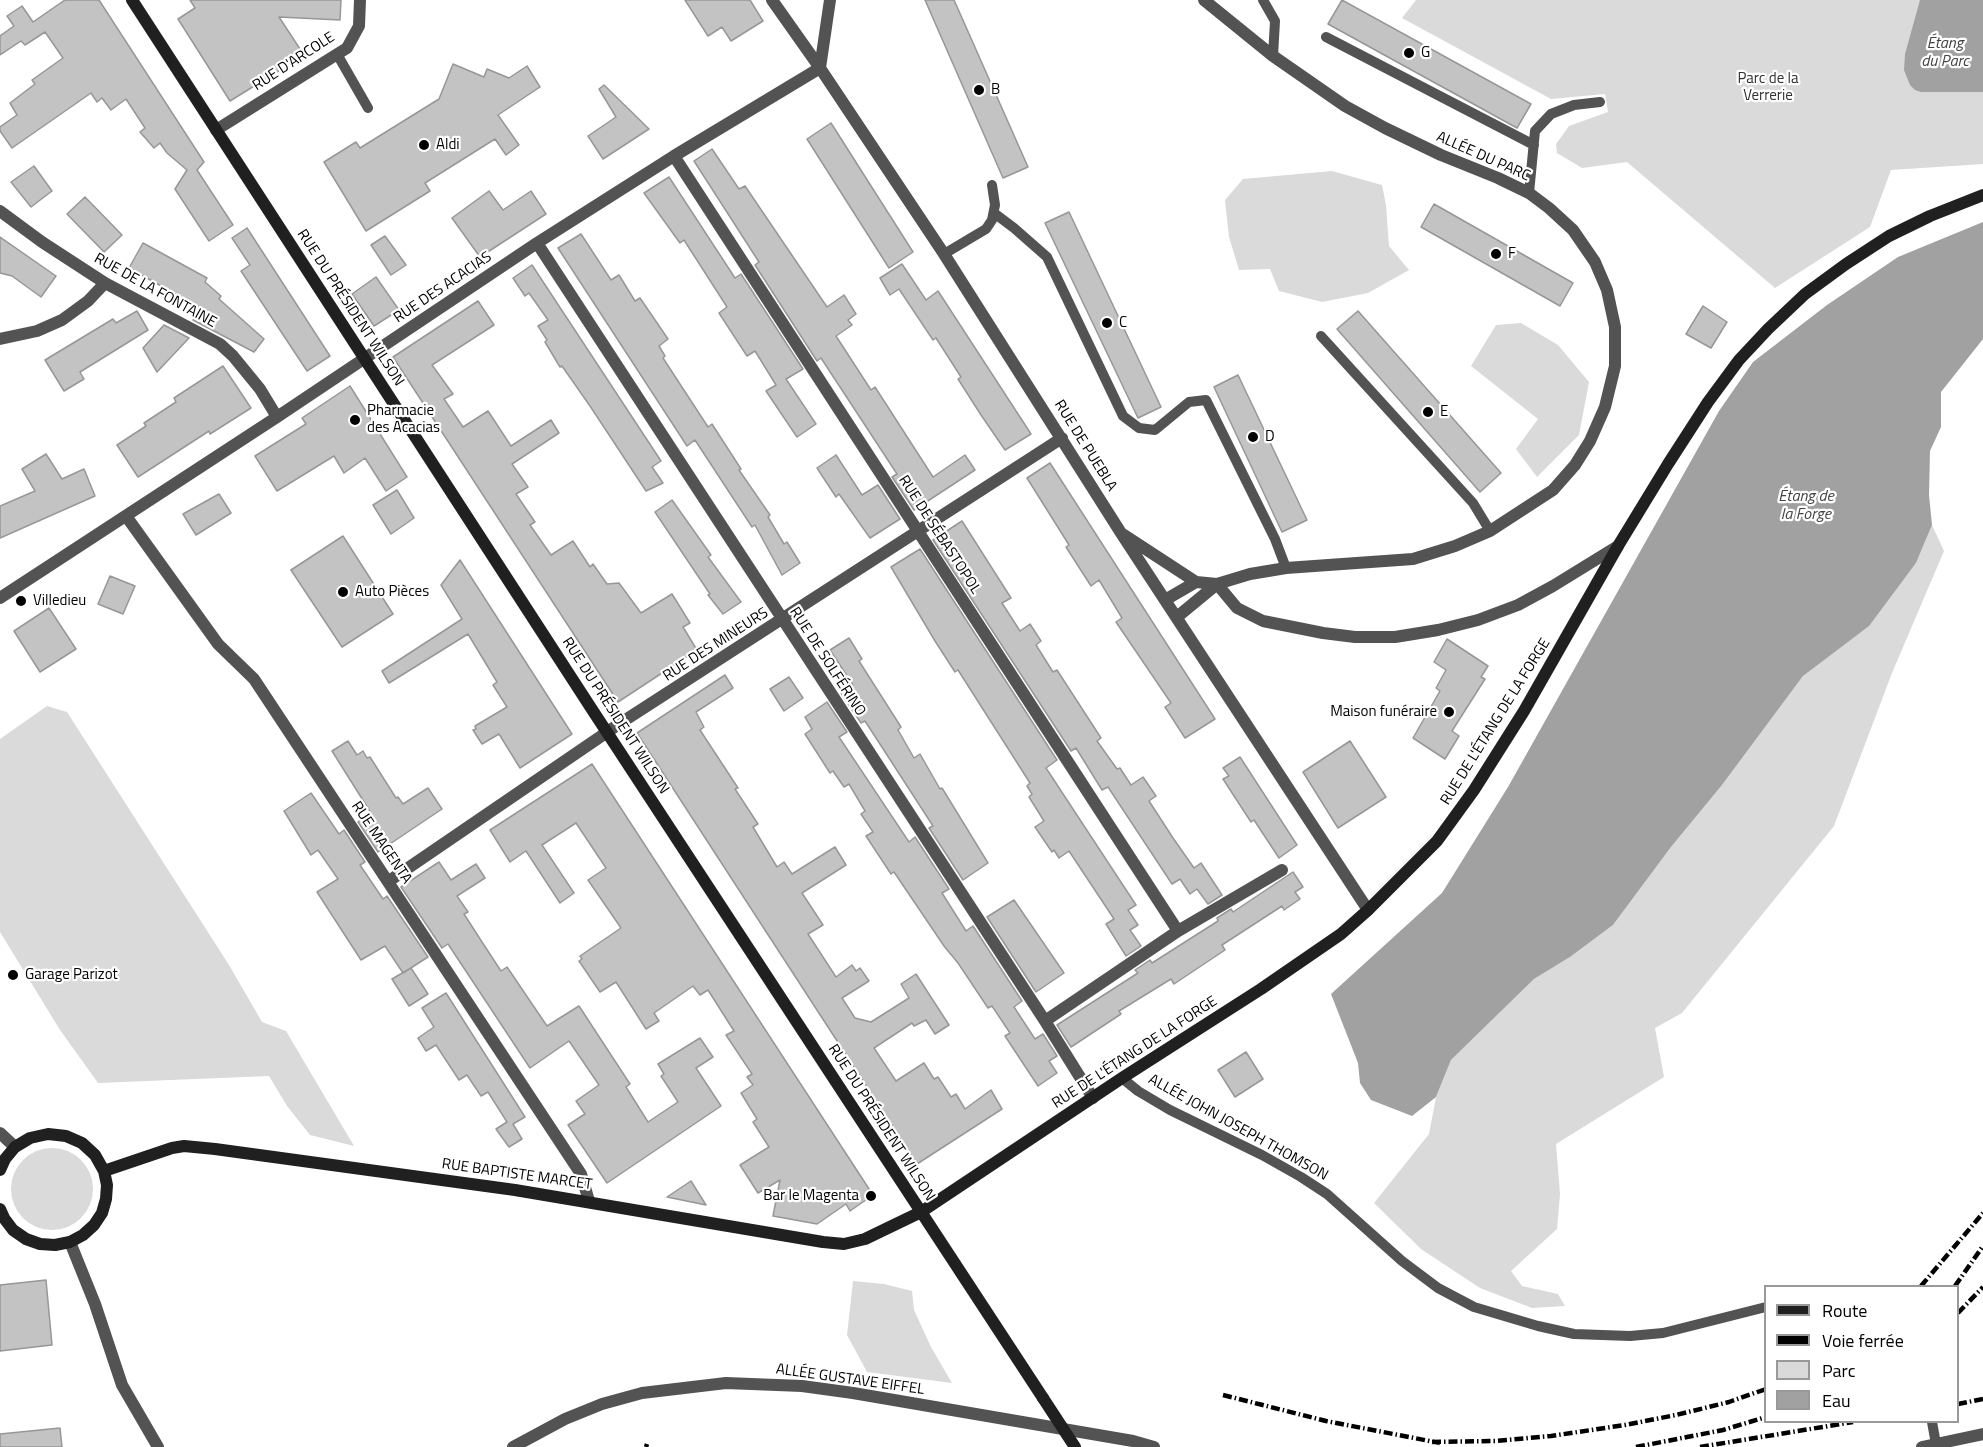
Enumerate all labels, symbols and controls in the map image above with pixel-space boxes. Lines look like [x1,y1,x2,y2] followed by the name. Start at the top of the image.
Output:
[250,29,338,95] street label: RUE D'ARCOLE
[1921,34,1969,72] water label: Étang du Parc
[1421,44,1430,62] place label: G
[1402,46,1416,60] marker: G
[1737,70,1799,105] park label: Parc de la Verrerie
[991,81,1000,99] place label: B
[972,83,986,97] marker: B
[1433,128,1533,186] street label: ALLÉE DU PARC
[436,136,460,154] place label: Aldi
[417,138,431,152] marker: Aldi
[293,226,407,390] street label: RUE DU PRÉSIDENT WILSON
[1508,245,1516,263] place label: F
[1489,247,1503,261] marker: F
[391,249,495,327] street label: RUE DES ACACIAS
[91,250,219,332] street label: RUE DE LA FONTAINE
[1119,314,1127,332] place label: C
[1100,316,1114,330] marker: C
[1050,397,1120,495] street label: RUE DE PUEBLA
[367,402,440,437] place label: Pharmacie des Acacias
[1440,403,1448,421] place label: E
[1421,405,1435,419] marker: E
[348,413,362,427] marker: Pharmacie des Acacias
[1265,428,1275,446] place label: D
[1246,430,1260,444] marker: D
[894,472,984,598] street label: RUE DE SÉBASTOPOL
[1778,487,1834,525] water label: Étang de la Forge
[355,583,429,601] place label: Auto Pièces
[336,585,350,599] marker: Auto Pièces
[33,592,86,610] place label: Villedieu
[14,594,28,608] marker: Villedieu
[660,604,772,686] street label: RUE DES MINEURS
[785,604,869,720] street label: RUE DE SOLFÉRINO
[558,634,672,798] street label: RUE DU PRÉSIDENT WILSON
[1437,635,1555,809] street label: RUE DE L'ÉTANG DE LA FORGE
[1330,703,1437,721] place label: Maison funéraire
[1442,705,1456,719] marker: Maison funéraire
[347,798,415,888] street label: RUE MAGENTA
[25,966,118,984] place label: Garage Parizot
[6,968,20,982] marker: Garage Parizot
[1049,993,1221,1113] street label: RUE DE L'ÉTANG DE LA FORGE
[824,1041,938,1205] street label: RUE DU PRÉSIDENT WILSON
[1145,1071,1331,1185] street label: ALLÉE JOHN JOSEPH THOMSON
[441,1156,593,1194] street label: RUE BAPTISTE MARCET
[763,1187,859,1205] place label: Bar le Magenta
[864,1189,878,1203] marker: Bar le Magenta
[1764,1285,1959,1423] legend
[1822,1297,1867,1324] text: Route
[1822,1327,1904,1354] text: Voie ferrée
[1822,1357,1856,1384] text: Parc
[775,1361,925,1399] street label: ALLÉE GUSTAVE EIFFEL
[1822,1387,1851,1414] text: Eau

